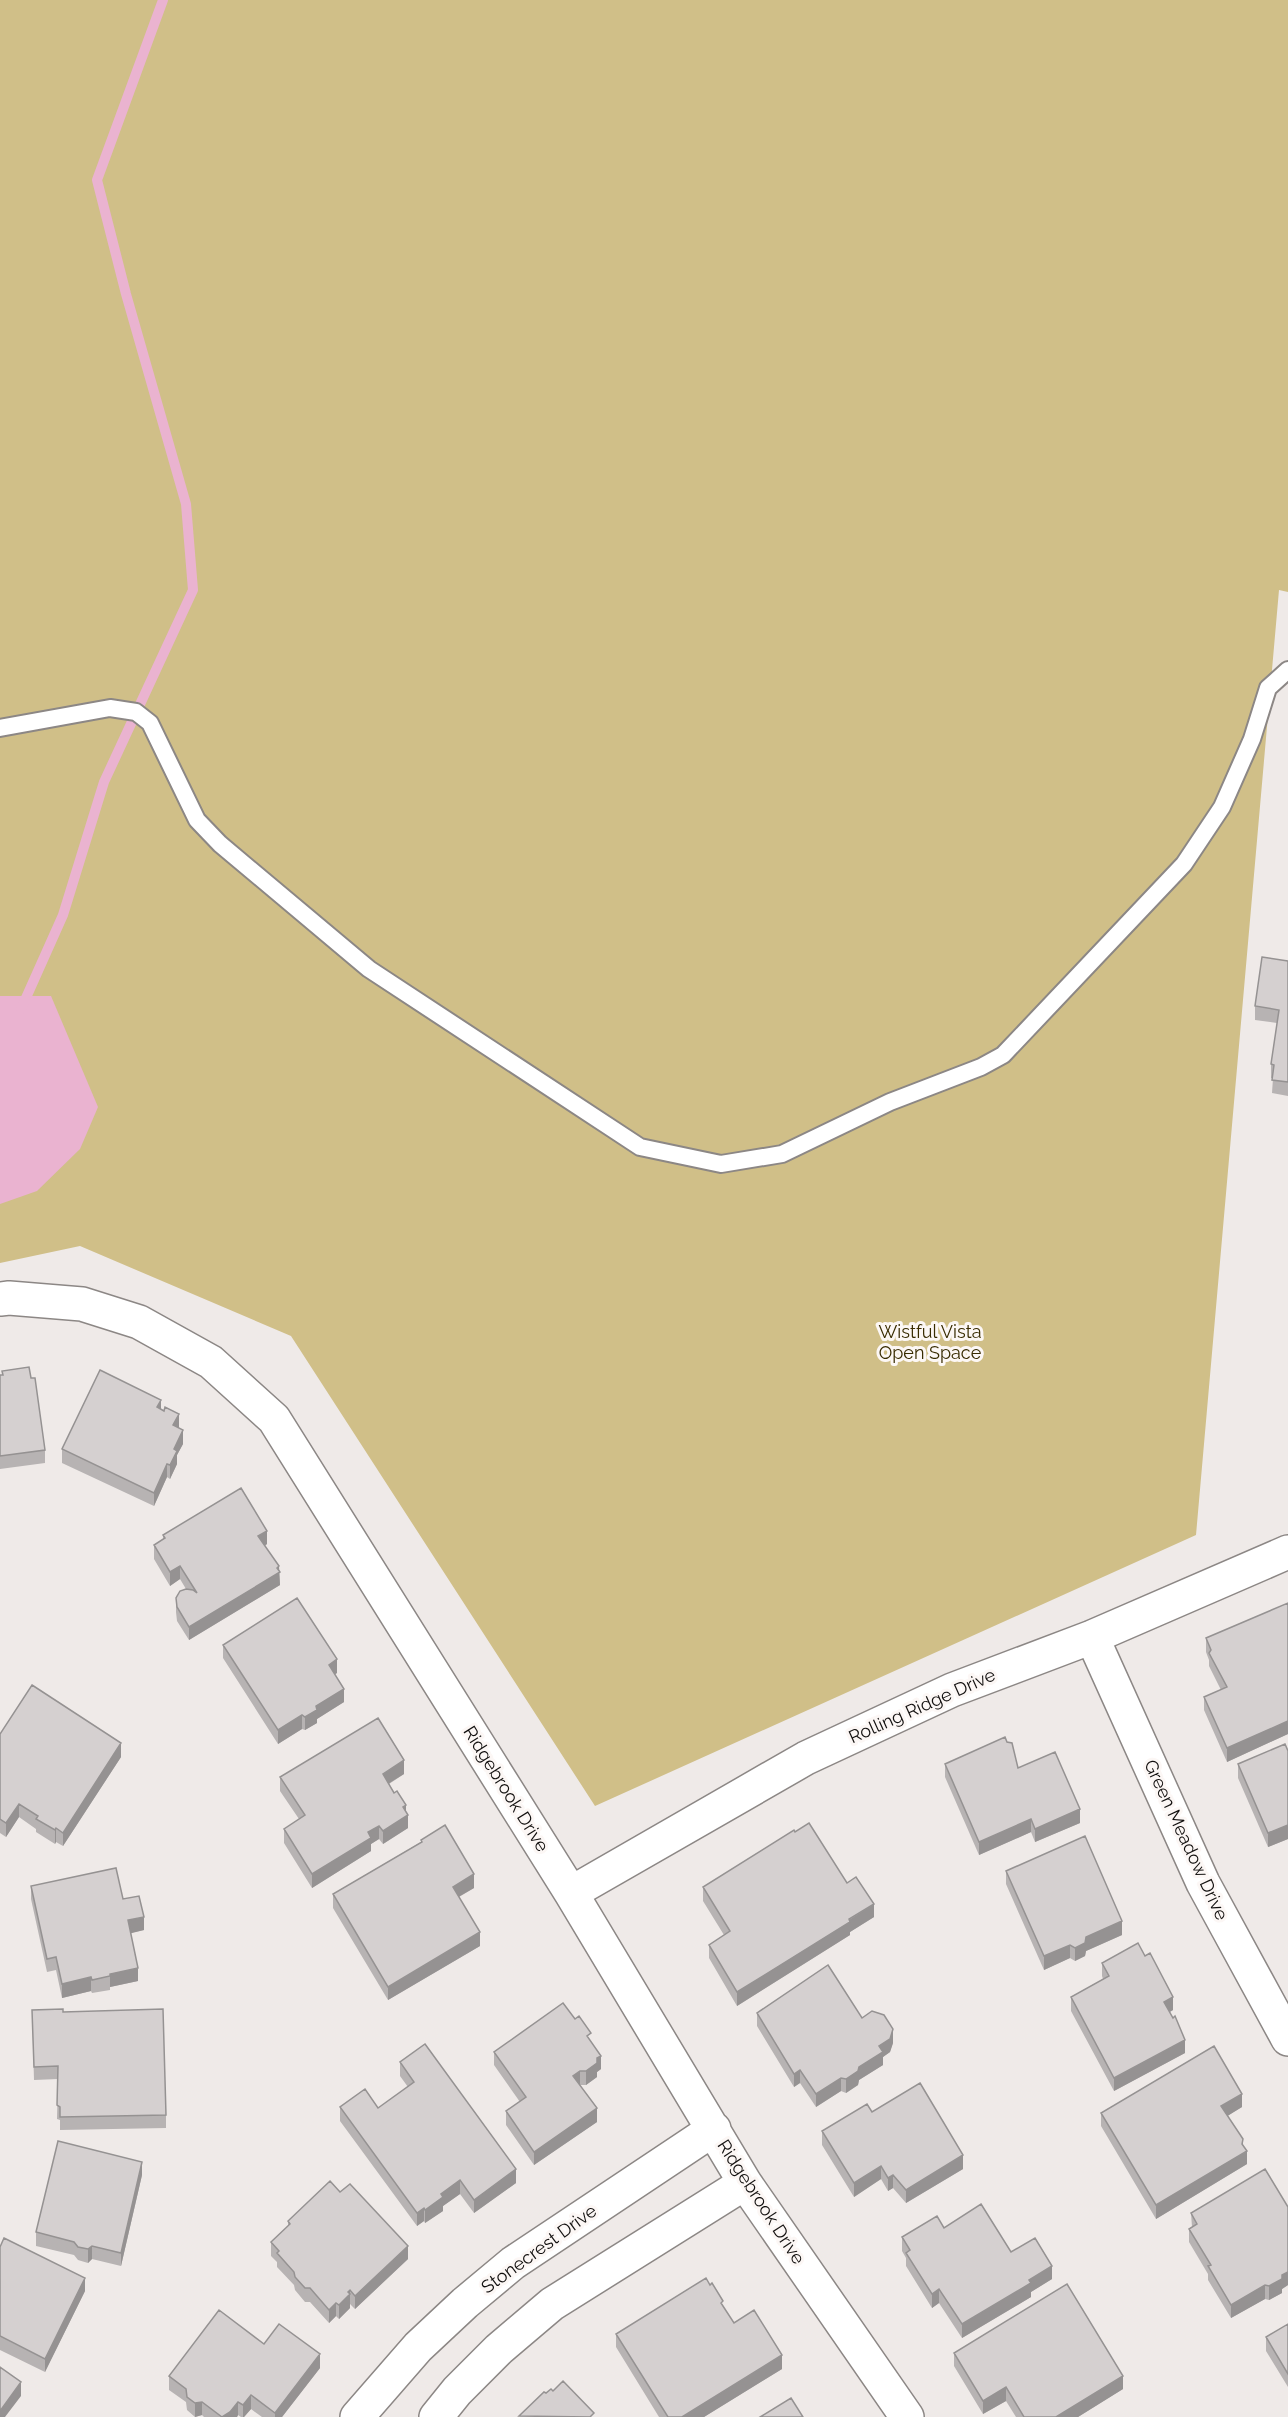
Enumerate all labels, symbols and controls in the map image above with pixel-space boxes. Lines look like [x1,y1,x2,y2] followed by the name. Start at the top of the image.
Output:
[878,1321,982,1363] park label: Wistful Vista Open Space
[845,1664,999,1747] street label: Rolling Ridge Drive
[459,1722,554,1856] street label: Ridgebrook Drive
[1140,1756,1233,1924] street label: Green Meadow Drive
[713,2136,810,2268] street label: Ridgebrook Drive
[477,2200,601,2297] street label: Stonecrest Drive

